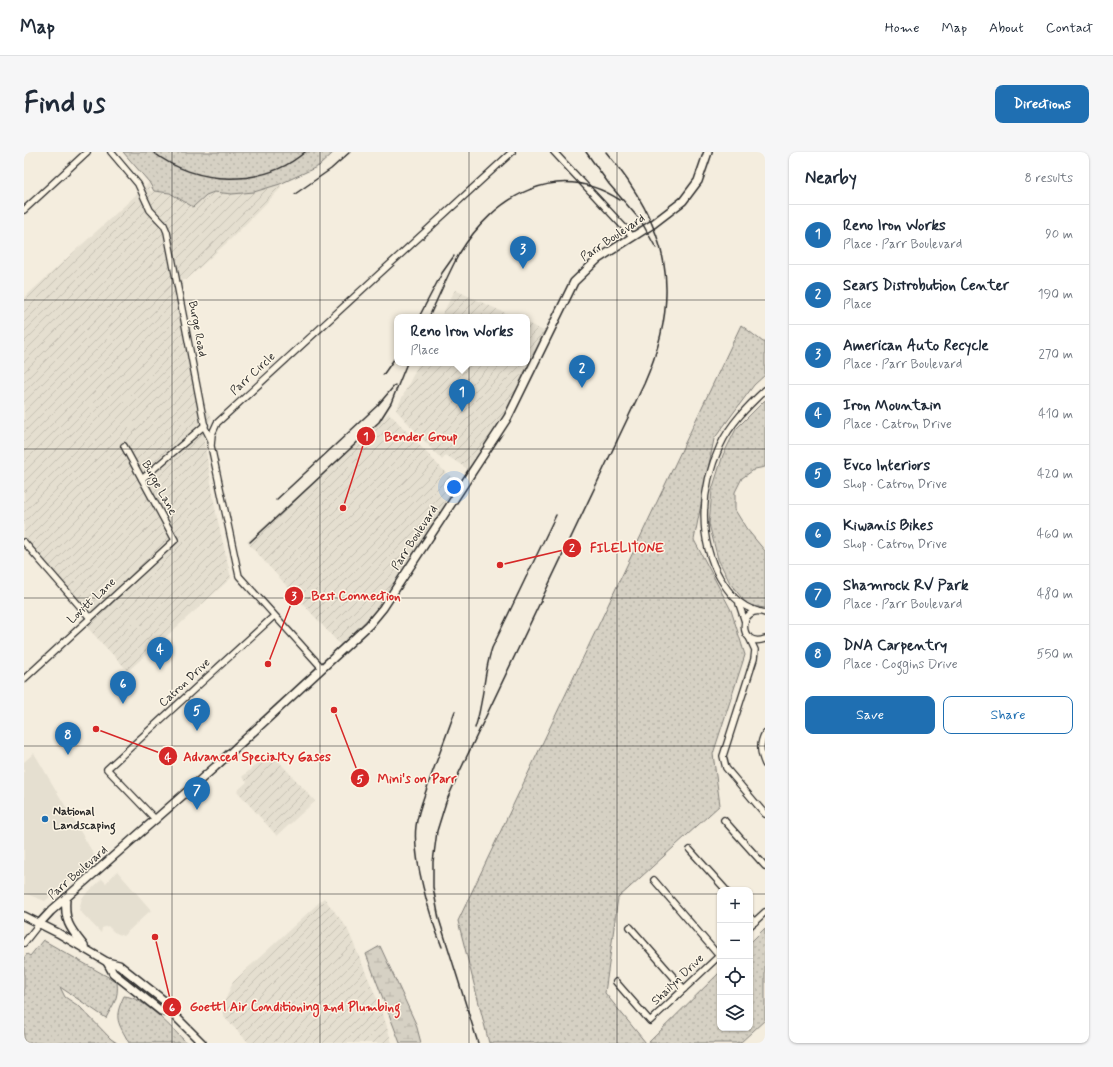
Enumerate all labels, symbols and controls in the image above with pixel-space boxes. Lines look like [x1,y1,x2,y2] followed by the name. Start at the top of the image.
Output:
[20,15,55,40] text: Map
[885,19,919,37] text: Home
[941,19,967,37] text: Map
[989,19,1024,37] text: About
[1046,19,1093,37] text: Contact
[995,85,1089,123] button: Directions
[24,86,105,123] text: Find us
[805,167,857,189] text: Nearby
[1025,170,1073,187] text: 8 results
[578,211,648,265] street label: Parr Boulevard
[843,216,946,236] text: Reno Iron Works
[815,226,821,243] text: 1
[1045,226,1073,243] text: 90 m
[510,236,536,269] pin: 3
[843,236,962,253] text: Place · Parr Boulevard
[843,276,1009,296] text: Sears Distrobution Center
[815,286,821,303] text: 2
[1038,286,1073,303] text: 190 m
[843,296,872,313] text: Place
[184,300,210,358] street label: Burge Road
[394,314,530,366] popup
[411,322,513,342] text: Reno Iron Works
[843,336,989,356] text: American Auto Recycle
[411,342,439,359] text: Place
[815,346,821,363] text: 3
[1038,346,1073,363] text: 270 m
[227,349,279,399] street label: Parr Circle
[569,355,595,388] pin: 2
[843,356,962,373] text: Place · Parr Boulevard
[449,379,475,412] pin: 1
[843,396,941,416] text: Iron Mountain
[814,406,822,423] text: 4
[1038,406,1073,423] text: 410 m
[843,416,952,433] text: Place · Catron Drive
[356,424,466,449] callout: Bender Group
[363,429,369,445] text: 1
[384,429,458,446] text: Bender Group
[843,456,930,476] text: Evco Interiors
[137,458,181,518] street label: Burge Lane
[814,466,822,483] text: 5
[1037,466,1073,483] text: 420 m
[843,476,947,493] text: Shop · Catron Drive
[444,477,464,497] your location
[388,502,442,574] street label: Parr Boulevard
[843,516,933,536] text: Kiwanis Bikes
[815,526,821,543] text: 6
[1037,526,1073,543] text: 460 m
[562,535,672,560] callout: FILELITONE
[843,536,947,553] text: Shop · Catron Drive
[590,540,665,557] text: FILELITONE
[569,541,575,557] text: 2
[64,574,120,628] street label: Lovitt Lane
[843,576,969,596] text: Shamrock RV Park
[284,583,409,608] callout: Best Connection
[814,586,822,603] text: 7
[1037,586,1073,603] text: 480 m
[311,588,401,605] text: Best Connection
[291,589,297,605] text: 3
[843,596,962,613] text: Place · Parr Boulevard
[843,636,947,656] text: DNA Carpentry
[147,637,173,670] pin: 4
[814,646,822,663] text: 8
[1037,646,1073,663] text: 550 m
[156,655,214,711] street label: Catron Drive
[843,656,958,673] text: Place · Coggins Drive
[110,671,136,704] pin: 6
[805,696,935,734] button: Save
[943,696,1073,734] button: Share
[184,698,210,731] pin: 5
[55,722,81,755] pin: 8
[158,744,337,769] callout: Advanced Specialty Gases
[183,749,331,766] text: Advanced Specialty Gases
[165,750,172,766] text: 4
[350,766,464,791] callout: Mini's on Parr
[378,771,457,788] text: Mini's on Parr
[356,772,364,788] text: 5
[184,777,210,810] pin: 7
[53,804,116,835] place label: National Landscaping
[40,814,50,824] marker: National Landscaping
[45,843,111,903] street label: Parr Boulevard
[717,887,753,1031] map controls
[717,887,753,923] button: +
[717,923,753,959] button: −
[648,951,708,1009] street label: Shailyn Drive
[717,959,753,995] button: locate
[162,994,408,1019] callout: Goettl Air Conditioning and Plumbing
[717,995,753,1031] button: layers
[190,999,400,1019] text: Goettl Air Conditioning and Plumbing
[169,1000,175,1016] text: 6

